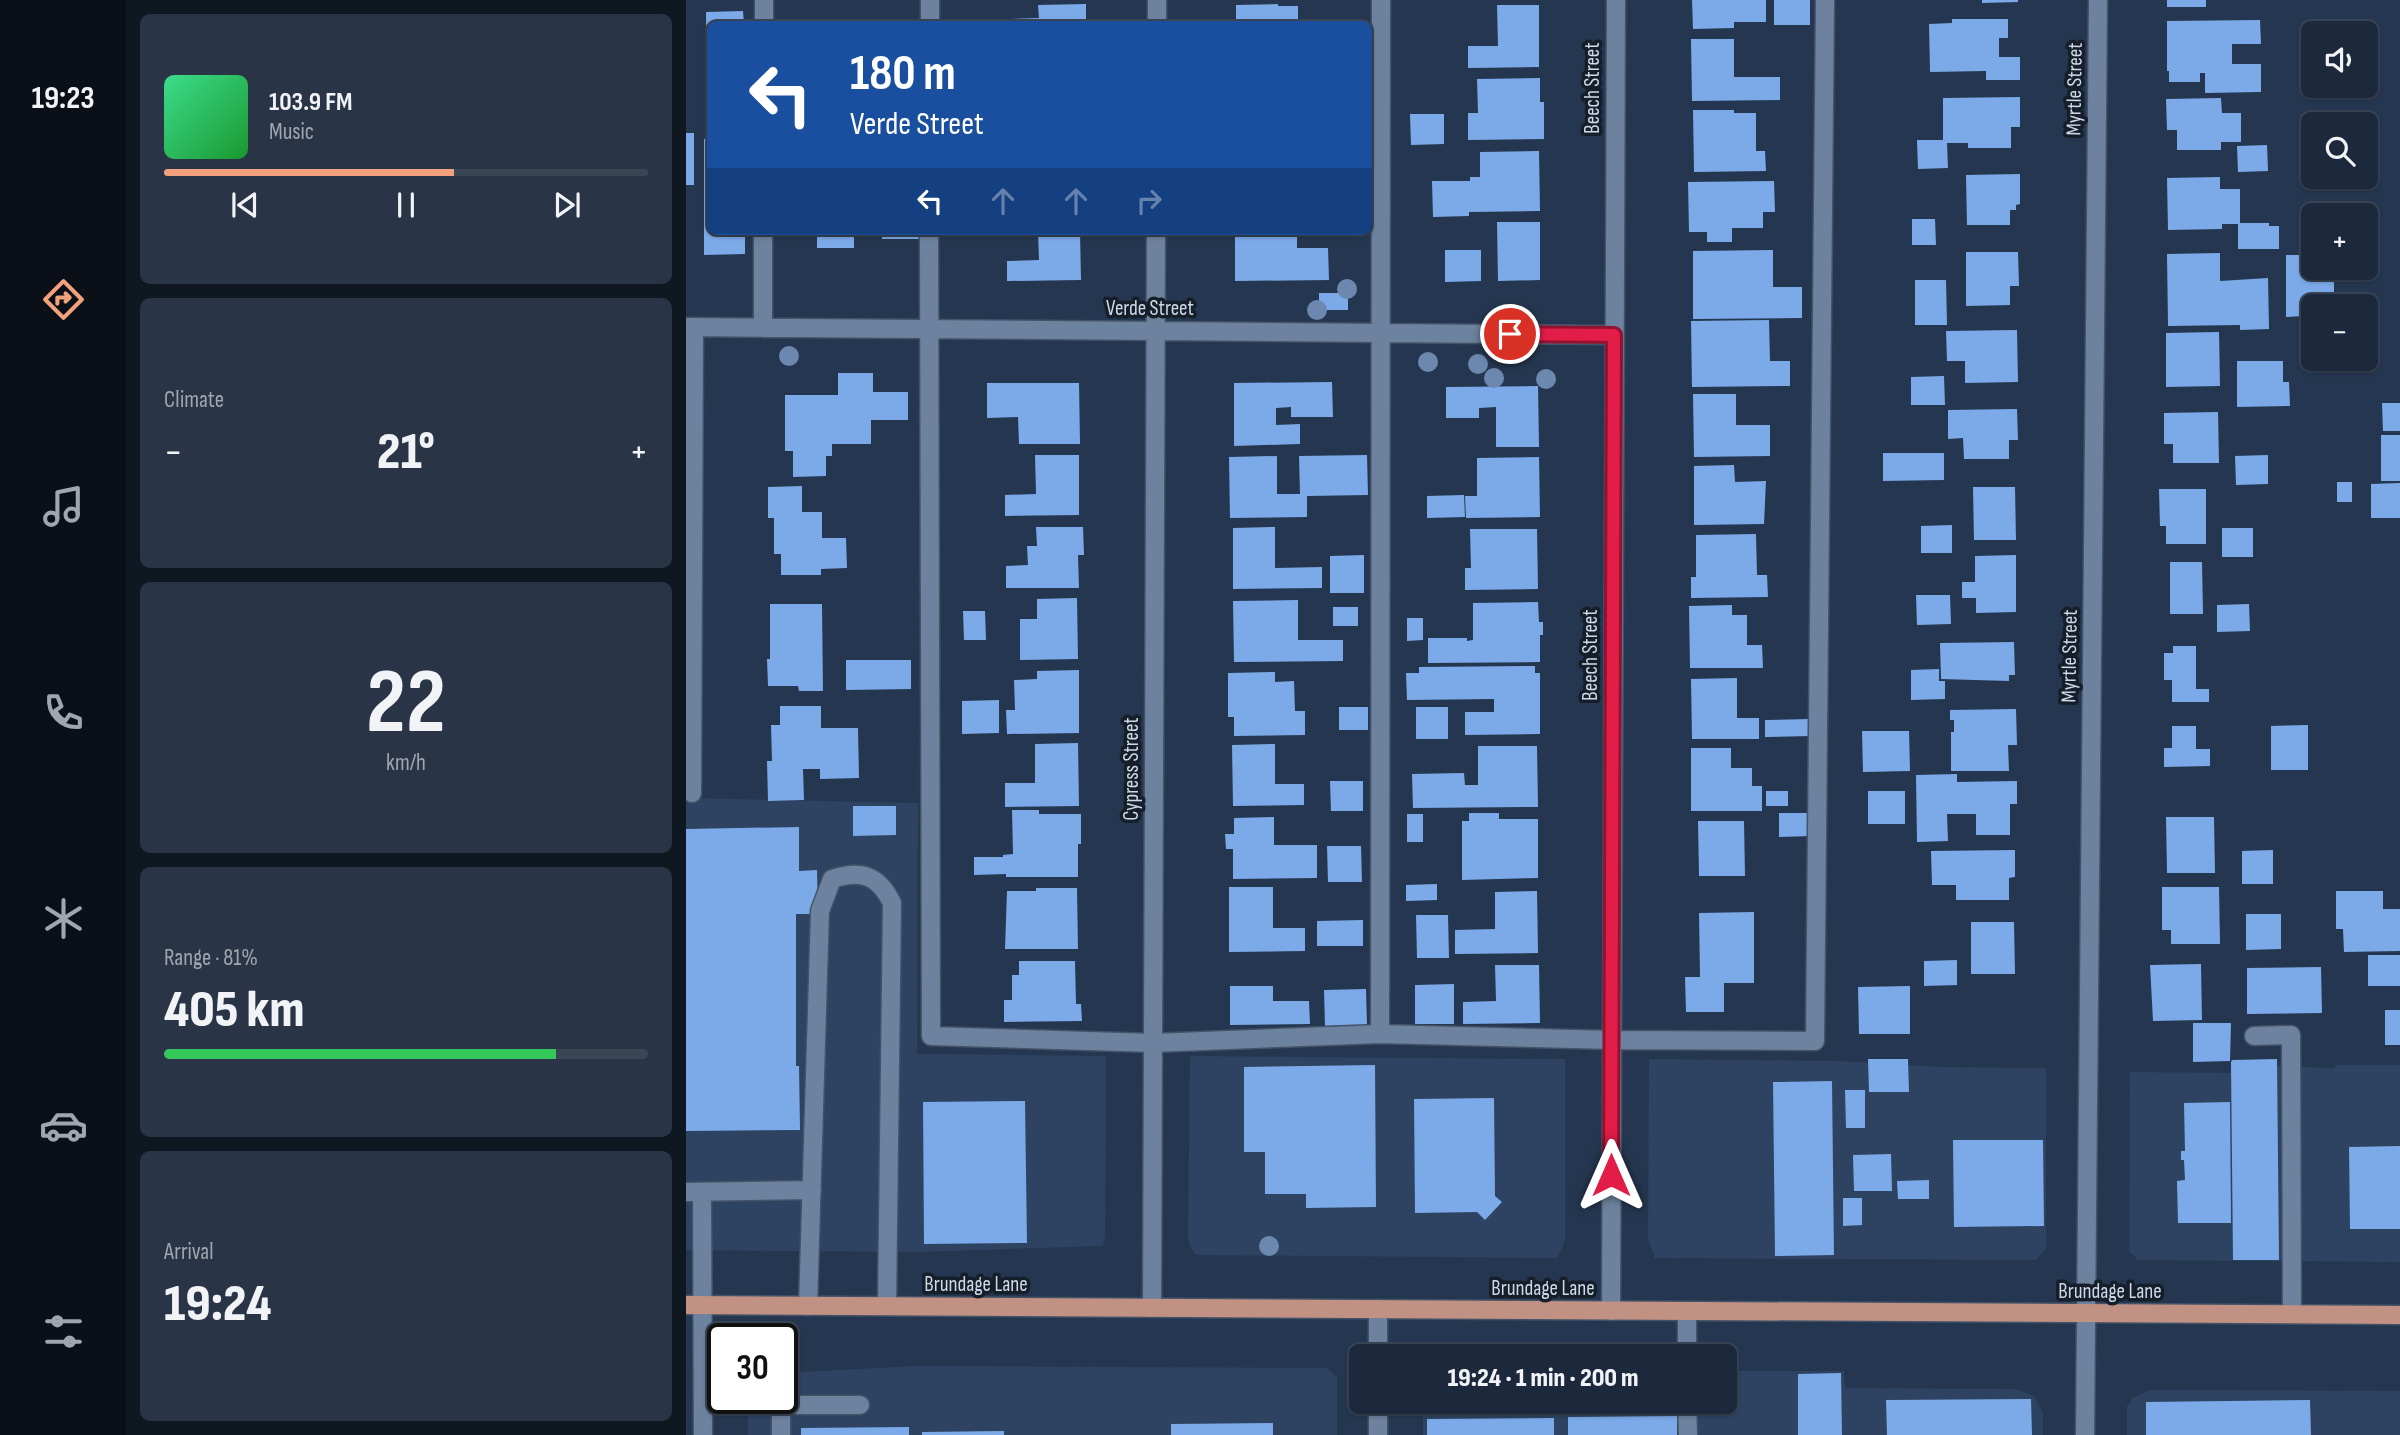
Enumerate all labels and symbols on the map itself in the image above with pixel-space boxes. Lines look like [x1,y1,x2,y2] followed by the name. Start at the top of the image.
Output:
[1580,42,1605,134] street label: Beech Street
[2061,42,2088,136] street label: Myrtle Street
[1106,296,1194,321] street label: Verde Street
[1480,304,1540,364] pin
[1578,609,1603,701] street label: Beech Street
[2056,609,2083,703] street label: Myrtle Street
[1119,717,1144,821] street label: Cypress Street
[1574,1138,1648,1212] position arrow
[924,1272,1028,1297] street label: Brundage Lane
[1491,1276,1595,1301] street label: Brundage Lane
[2058,1279,2162,1304] street label: Brundage Lane
[707,1323,798,1414] speed limit sign: 30

